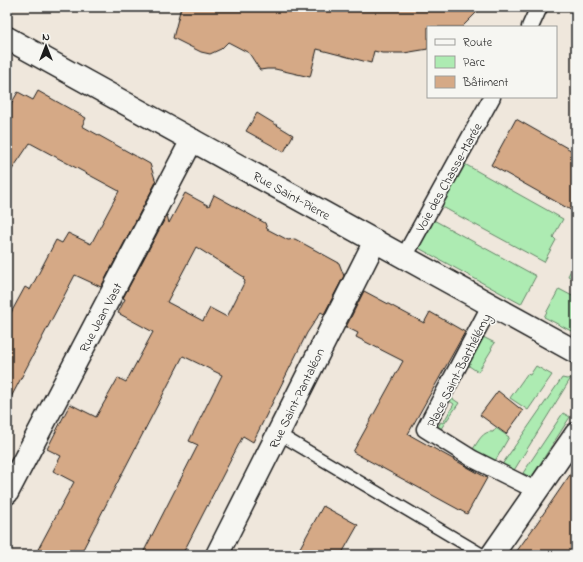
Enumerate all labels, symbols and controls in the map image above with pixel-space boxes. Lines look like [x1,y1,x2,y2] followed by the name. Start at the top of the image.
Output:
[26,26,66,66] north arrow
[427,26,557,98] legend
[42,29,50,45] text: N
[463,34,493,52] text: Route
[463,54,485,72] text: Parc
[462,74,508,92] text: Bâtiment
[411,120,487,237] street label: Voie des Chasse-Marée
[249,167,334,226] street label: Rue Saint-Pierre
[75,279,128,356] street label: Rue Jean Vast
[422,310,497,431] street label: Place Saint-Barthélémy
[265,345,330,452] street label: Rue Saint-Pantaléon

